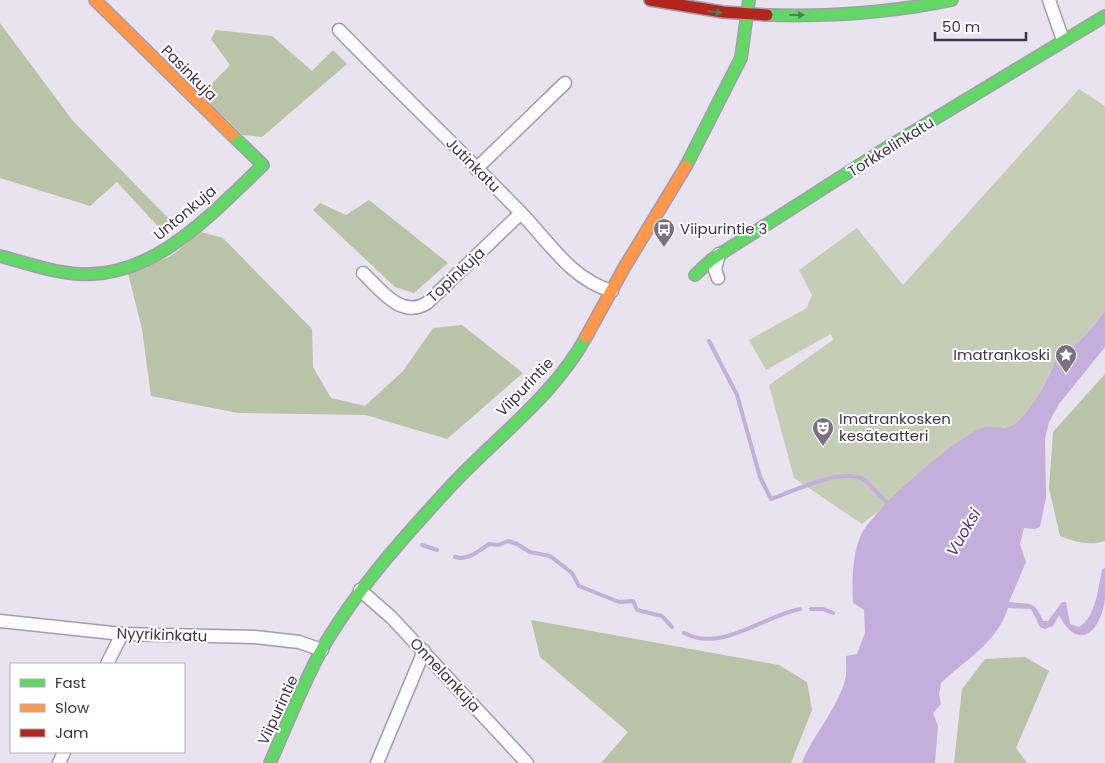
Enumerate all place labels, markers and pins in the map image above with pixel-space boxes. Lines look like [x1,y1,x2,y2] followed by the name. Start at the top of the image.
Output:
[652,217,676,248] bus stop icon: Viipurintie 3
[680,218,767,239] place label: Viipurintie 3
[1054,343,1078,374] place icon: Imatrankoski
[953,344,1050,365] place label: Imatrankoski
[839,408,951,446] place label: Imatrankosken kesäteatteri
[811,416,835,447] theatre icon: Imatrankosken kesäteatteri

